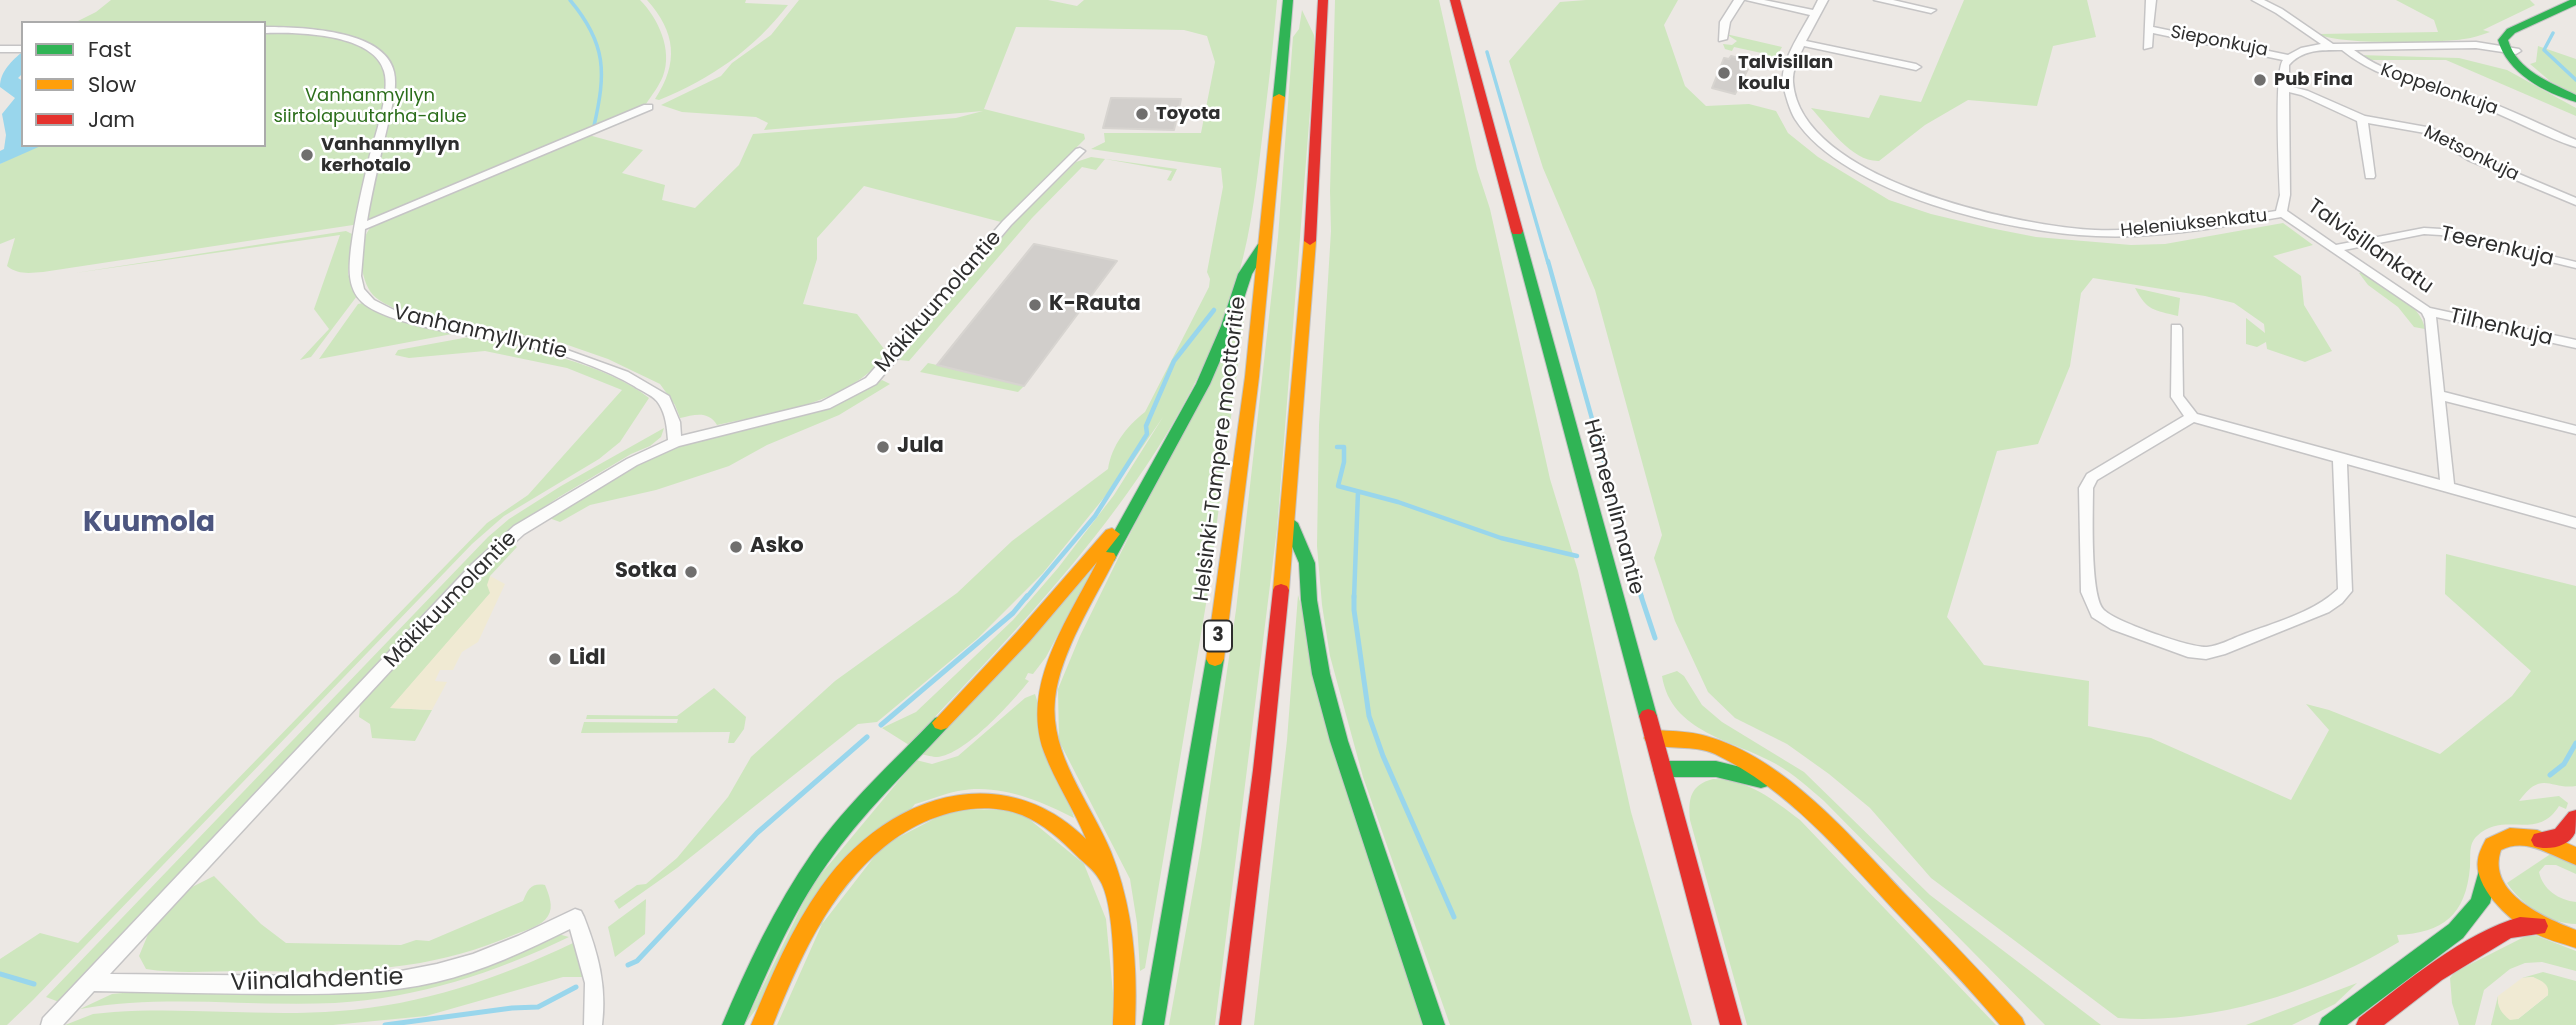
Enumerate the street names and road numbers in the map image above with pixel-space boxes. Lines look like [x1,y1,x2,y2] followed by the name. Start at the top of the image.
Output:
[2168,22,2270,62] street label: Sieponkuja
[2377,60,2501,120] street label: Koppelonkuja
[2420,122,2522,186] street label: Metsonkuja
[2302,194,2438,300] street label: Talvisillankatu
[2120,206,2268,242] street label: Heleniuksenkatu
[2438,222,2556,272] street label: Teerenkuja
[871,226,1007,378] street label: Mäkikuumolantie
[1190,295,1252,603] street label: Helsinki-Tampere moottoritie
[391,301,569,365] street label: Vanhanmyllyntie
[2447,304,2555,352] street label: Tilhenkuja
[1577,417,1649,597] street label: Hämeenlinnantie
[380,527,522,673] street label: Mäkikuumolantie
[1204,621,1232,652] road number: 3
[230,964,404,998] street label: Viinalahdentie

